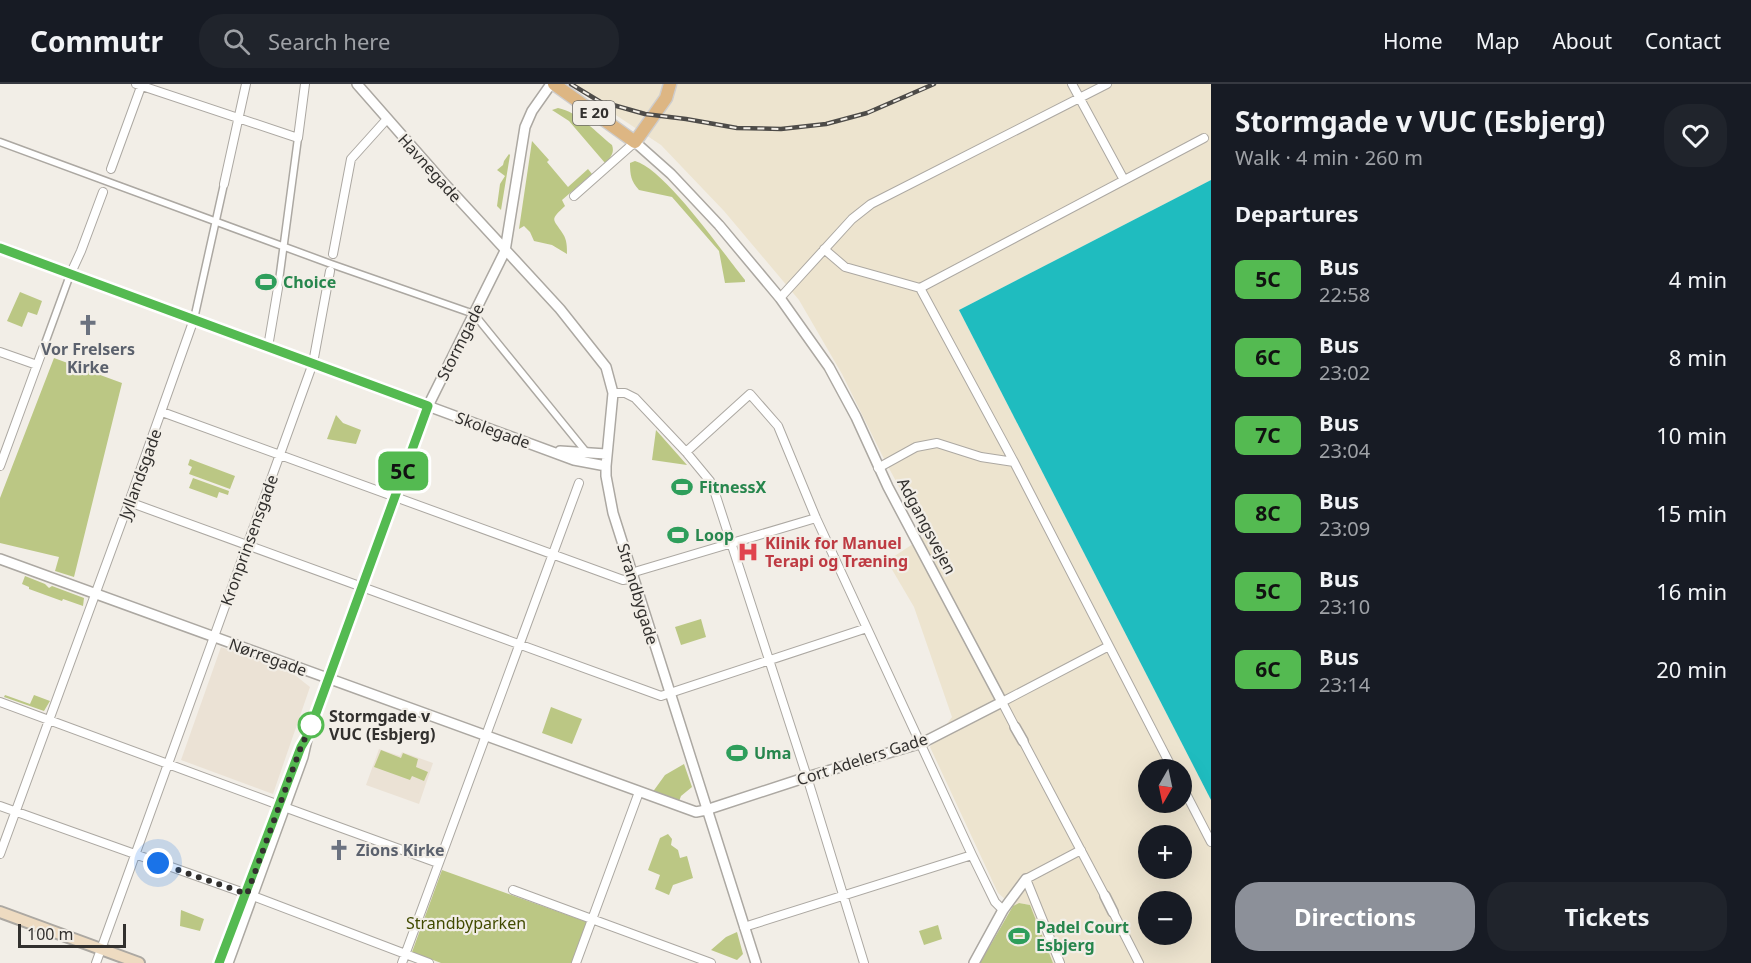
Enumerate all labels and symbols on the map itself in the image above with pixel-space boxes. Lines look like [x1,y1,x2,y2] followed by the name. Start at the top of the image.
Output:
[573,101,615,125] road number: E 20
[393,129,467,207] street label: Havnegade
[254,270,278,294] sports icon: Choice
[283,271,336,293] place label: Choice
[431,300,489,384] street label: Stormgade
[76,313,100,337] church icon: Vor Frelsers Kirke
[41,338,135,378] place label: Vor Frelsers Kirke
[453,406,533,454] street label: Skolegade
[113,426,167,524] street label: Jyllandsgade
[376,452,430,490] line badge: 5C
[215,471,283,609] street label: Kronprinsensgade
[892,474,962,578] street label: Adgangsvejen
[670,475,694,499] sports icon: FitnessX
[699,476,767,498] place label: FitnessX
[666,523,690,547] sports icon: Loop
[695,524,734,546] place label: Loop
[765,532,908,572] place label: Klinik for Manuel Terapi og Træning
[736,540,760,564] hospital icon: Klinik for Manuel Terapi og Træning
[612,541,664,647] street label: Strandbygade
[226,633,310,681] street label: Nørregade
[329,705,435,745] place label: Stormgade v VUC (Esbjerg)
[298,712,324,738] marker: Stormgade v VUC (Esbjerg)
[794,727,930,791] street label: Cort Adelers Gade
[725,741,749,765] sports icon: Uma
[754,742,791,764] place label: Uma
[1138,759,1192,813] north arrow
[327,838,351,862] church icon: Zions Kirke
[356,839,445,861] place label: Zions Kirke
[143,848,173,878] your location
[406,912,526,934] park label: Strandbyparken
[1036,916,1129,956] place label: Padel Court Esbjerg
[18,921,126,948] scale bar
[1007,924,1031,948] sports icon: Padel Court Esbjerg

